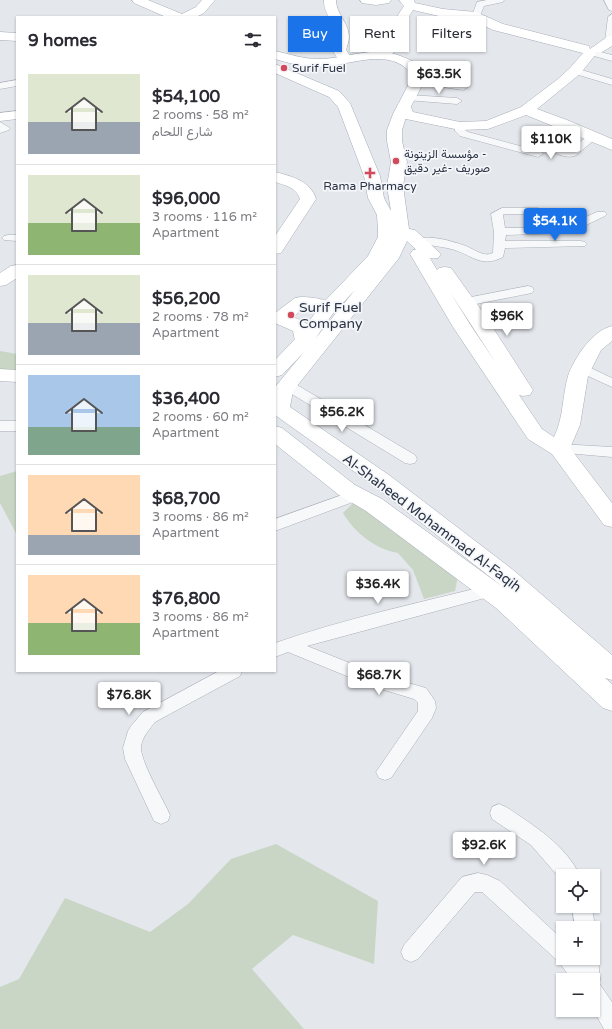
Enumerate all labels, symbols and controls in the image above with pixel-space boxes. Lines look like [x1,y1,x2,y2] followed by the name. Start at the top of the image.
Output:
[288,16,342,52] chip: Buy
[350,16,409,52] chip: Rent
[417,16,486,52] chip: Filters
[242,29,264,51] icon: filters
[28,30,97,51] text: 9 homes
[292,61,346,75] place label: Surif Fuel
[406,61,472,95] pin: $63.5K
[279,63,289,73] marker: Surif Fuel
[417,66,461,82] text: $63.5K
[152,86,220,107] text: $54,100
[60,90,108,138] icon: home
[152,107,249,123] text: 2 rooms · 58 m²
[152,124,212,140] text: شارع اللحام
[523,126,579,160] pin: $110K
[530,131,572,147] text: $110K
[404,147,490,176] place label: مؤسسة الزيتونة - صوريف -غير دقيق
[391,156,401,166] marker: مؤسسة الزيتونة - صوريف -غير دقيق
[365,168,375,178] marker: Rama Pharmacy
[323,179,417,193] place label: Rama Pharmacy
[152,188,220,209] text: $96,000
[60,191,108,239] icon: home
[522,208,588,242] pin: $54.1K
[152,209,257,225] text: 3 rooms · 116 m²
[533,213,577,229] text: $54.1K
[152,225,219,241] text: Apartment
[152,288,220,309] text: $56,200
[60,291,108,339] icon: home
[299,299,363,332] place label: Surif Fuel Company
[483,303,531,337] pin: $96K
[490,308,524,324] text: $96K
[152,309,249,325] text: 2 rooms · 78 m²
[286,310,296,320] marker: Surif Fuel Company
[152,325,219,341] text: Apartment
[152,388,220,409] text: $36,400
[60,391,108,439] icon: home
[309,399,375,433] pin: $56.2K
[320,404,364,420] text: $56.2K
[152,409,249,425] text: 2 rooms · 60 m²
[152,425,219,441] text: Apartment
[339,450,525,596] street label: Al-Shaheed Mohammad Al-Faqih
[152,488,220,509] text: $68,700
[60,491,108,539] icon: home
[152,509,249,525] text: 3 rooms · 86 m²
[152,525,219,541] text: Apartment
[345,571,411,605] pin: $36.4K
[356,576,400,592] text: $36.4K
[152,588,220,609] text: $76,800
[60,591,108,639] icon: home
[152,609,249,625] text: 3 rooms · 86 m²
[152,625,219,641] text: Apartment
[346,662,412,696] pin: $68.7K
[357,667,401,683] text: $68.7K
[96,682,162,716] pin: $76.8K
[107,687,151,703] text: $76.8K
[451,832,517,866] pin: $92.6K
[462,837,506,853] text: $92.6K
[556,869,600,1017] map controls
[556,869,600,913] button: locate
[556,921,600,965] button: +
[556,973,600,1017] button: −

